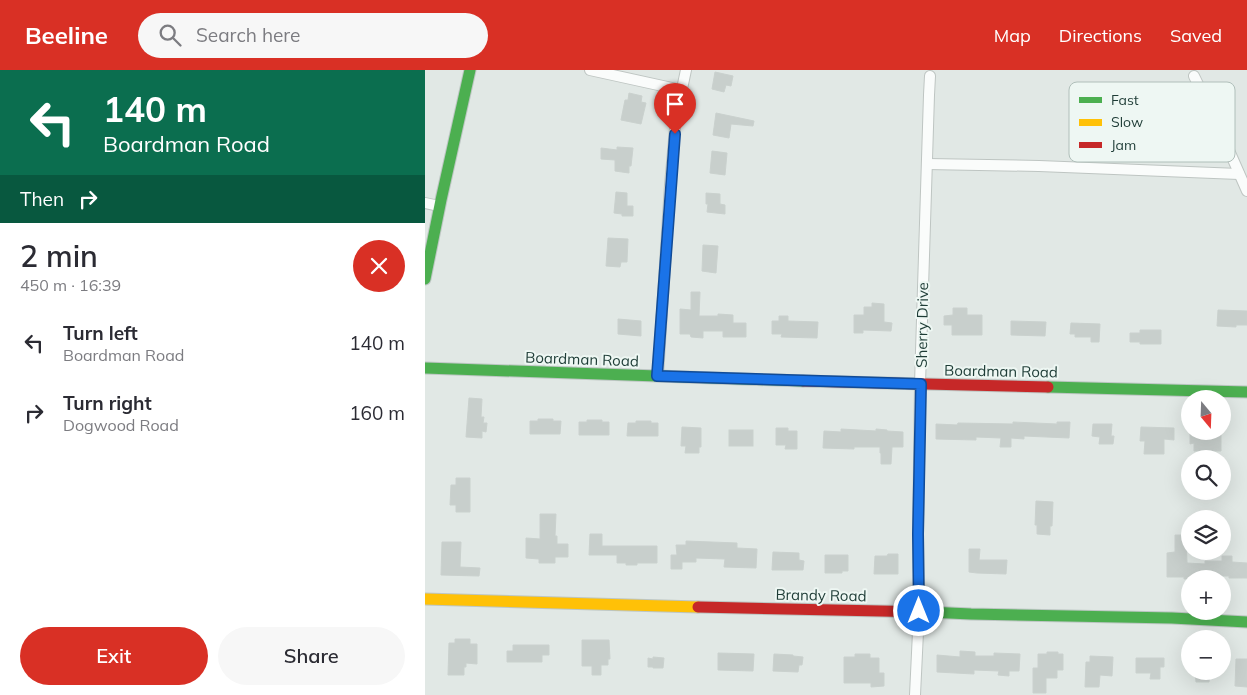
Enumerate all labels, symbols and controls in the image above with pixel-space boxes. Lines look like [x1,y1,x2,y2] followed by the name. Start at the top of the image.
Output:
[138,13,488,58] search box
[25,20,108,50] text: Beeline
[156,21,184,49] icon: search
[196,23,300,47] text: Search here
[994,24,1031,47] text: Map
[1059,24,1142,47] text: Directions
[1170,24,1222,47] text: Saved
[1069,82,1235,162] legend
[654,83,696,134] pin
[103,87,207,131] text: 140 m
[20,90,85,155] icon: left
[661,90,689,118] icon: arrive
[1111,91,1139,109] text: Fast
[1111,113,1143,131] text: Slow
[103,130,270,158] text: Boardman Road
[1111,136,1136,154] text: Jam
[74,185,102,213] icon: right
[20,187,64,211] text: Then
[20,237,98,275] text: 2 min
[353,240,405,292] button: close
[20,275,121,295] text: 450 m · 16:39
[912,282,932,368] street label: Sherry Drive
[63,321,138,345] text: Turn left
[20,329,48,357] icon: left
[349,331,405,355] text: 140 m
[63,345,184,365] text: Boardman Road
[525,348,639,370] street label: Boardman Road
[944,361,1058,381] street label: Boardman Road
[1181,390,1231,440] north arrow
[1181,390,1231,680] map controls
[63,391,152,415] text: Turn right
[20,399,48,427] icon: right
[349,401,405,425] text: 160 m
[63,415,179,435] text: Dogwood Road
[1181,450,1231,500] button: search
[1181,510,1231,560] button: layers
[1181,570,1231,620] button: +
[892,584,944,636] position arrow
[775,585,867,605] street label: Brandy Road
[20,627,208,685] button: Exit
[218,627,405,685] button: Share
[1181,630,1231,680] button: −

